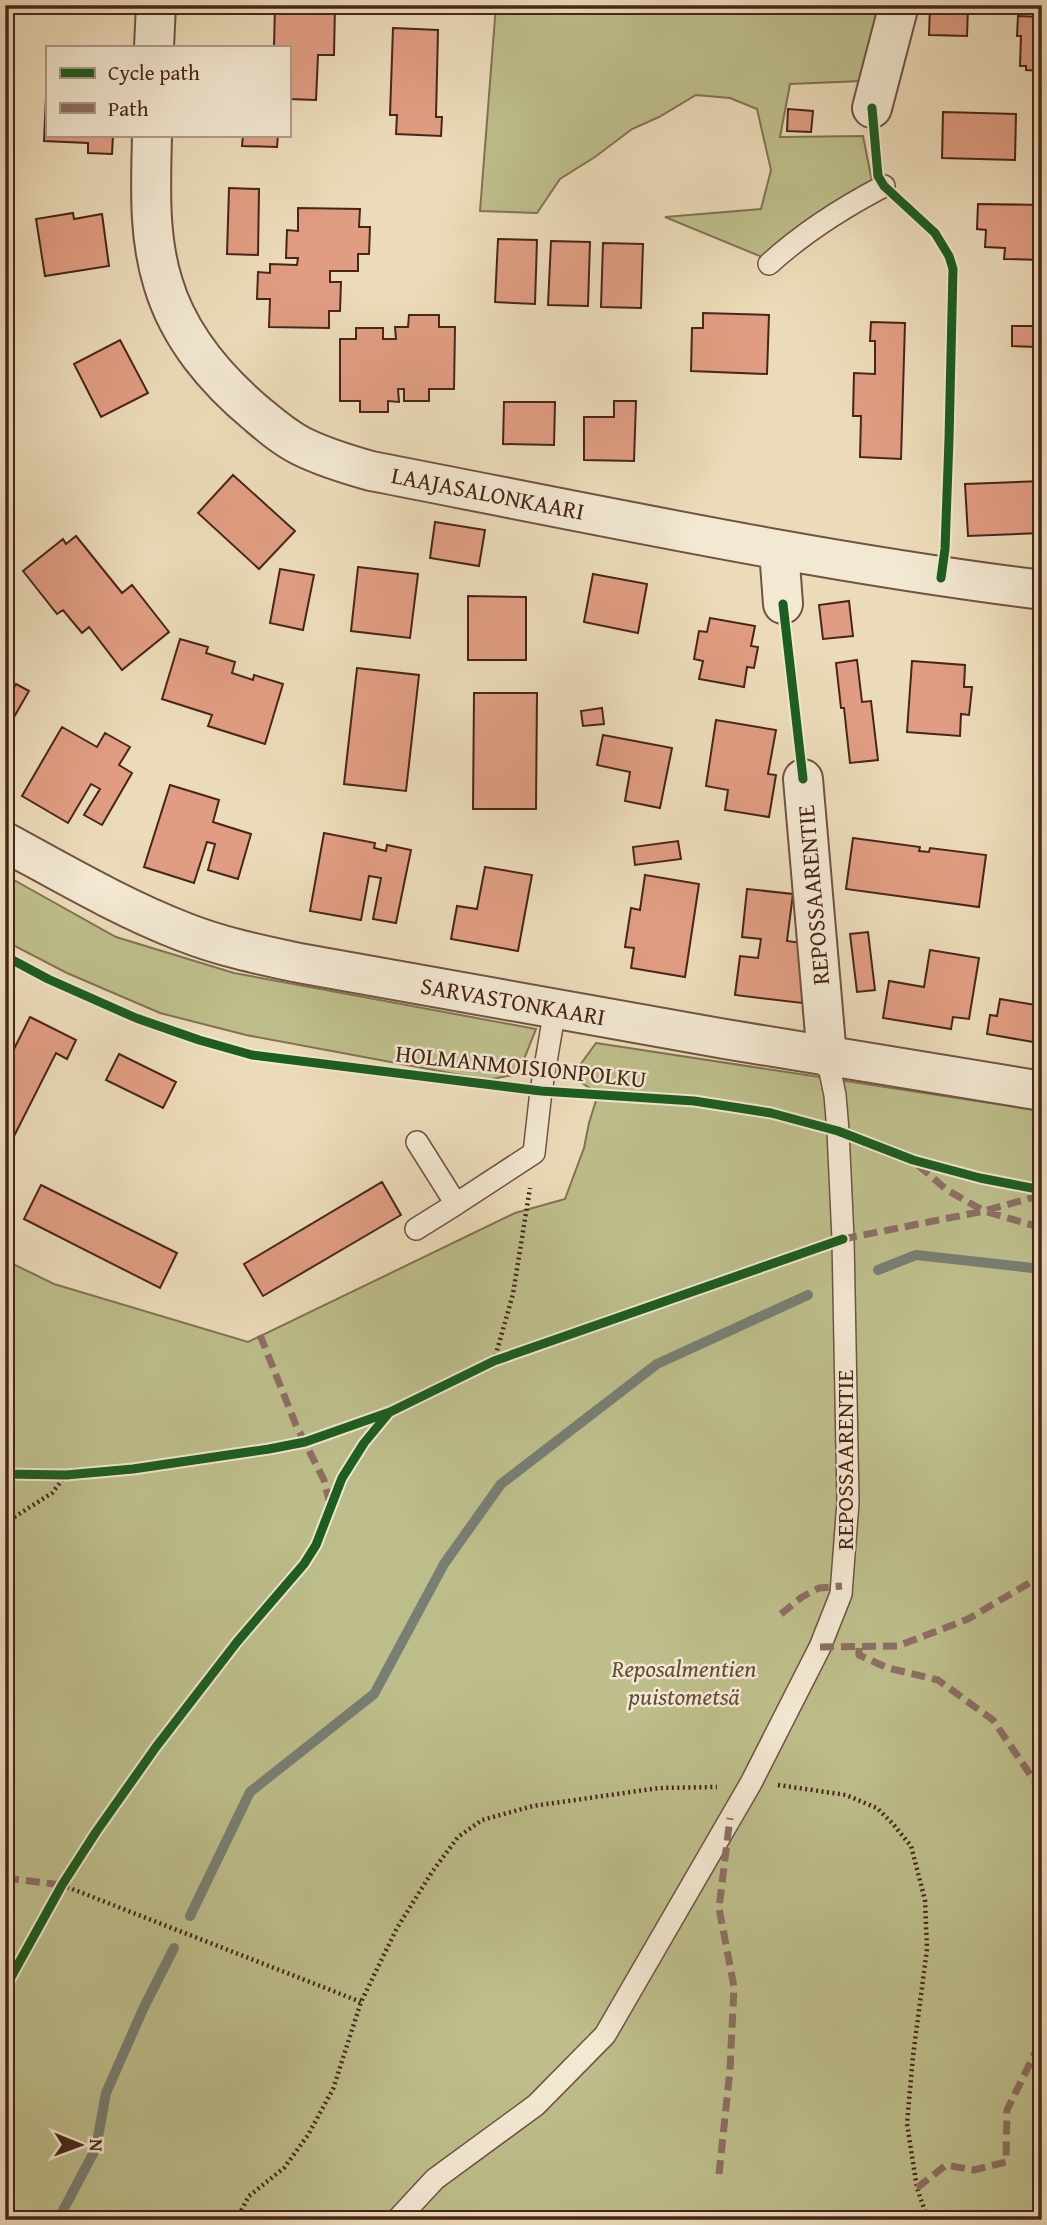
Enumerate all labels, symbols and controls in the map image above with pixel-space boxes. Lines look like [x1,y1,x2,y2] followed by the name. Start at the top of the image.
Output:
[46,46,290,136] legend
[108,57,200,88] text: Cycle path
[108,93,149,124] text: Path
[389,457,587,529] street label: LAAJASALONKAARI
[788,804,838,986] street label: REPOSSAARENTIE
[418,968,608,1034] street label: SARVASTONKAARI
[394,1035,648,1097] street label: HOLMANMOISIONPOLKU
[827,1370,862,1550] street label: REPOSSAARENTIE
[611,1651,756,1714] park label: Reposalmentien puistometsä
[46,2110,116,2180] north arrow
[83,2139,111,2152] text: N

